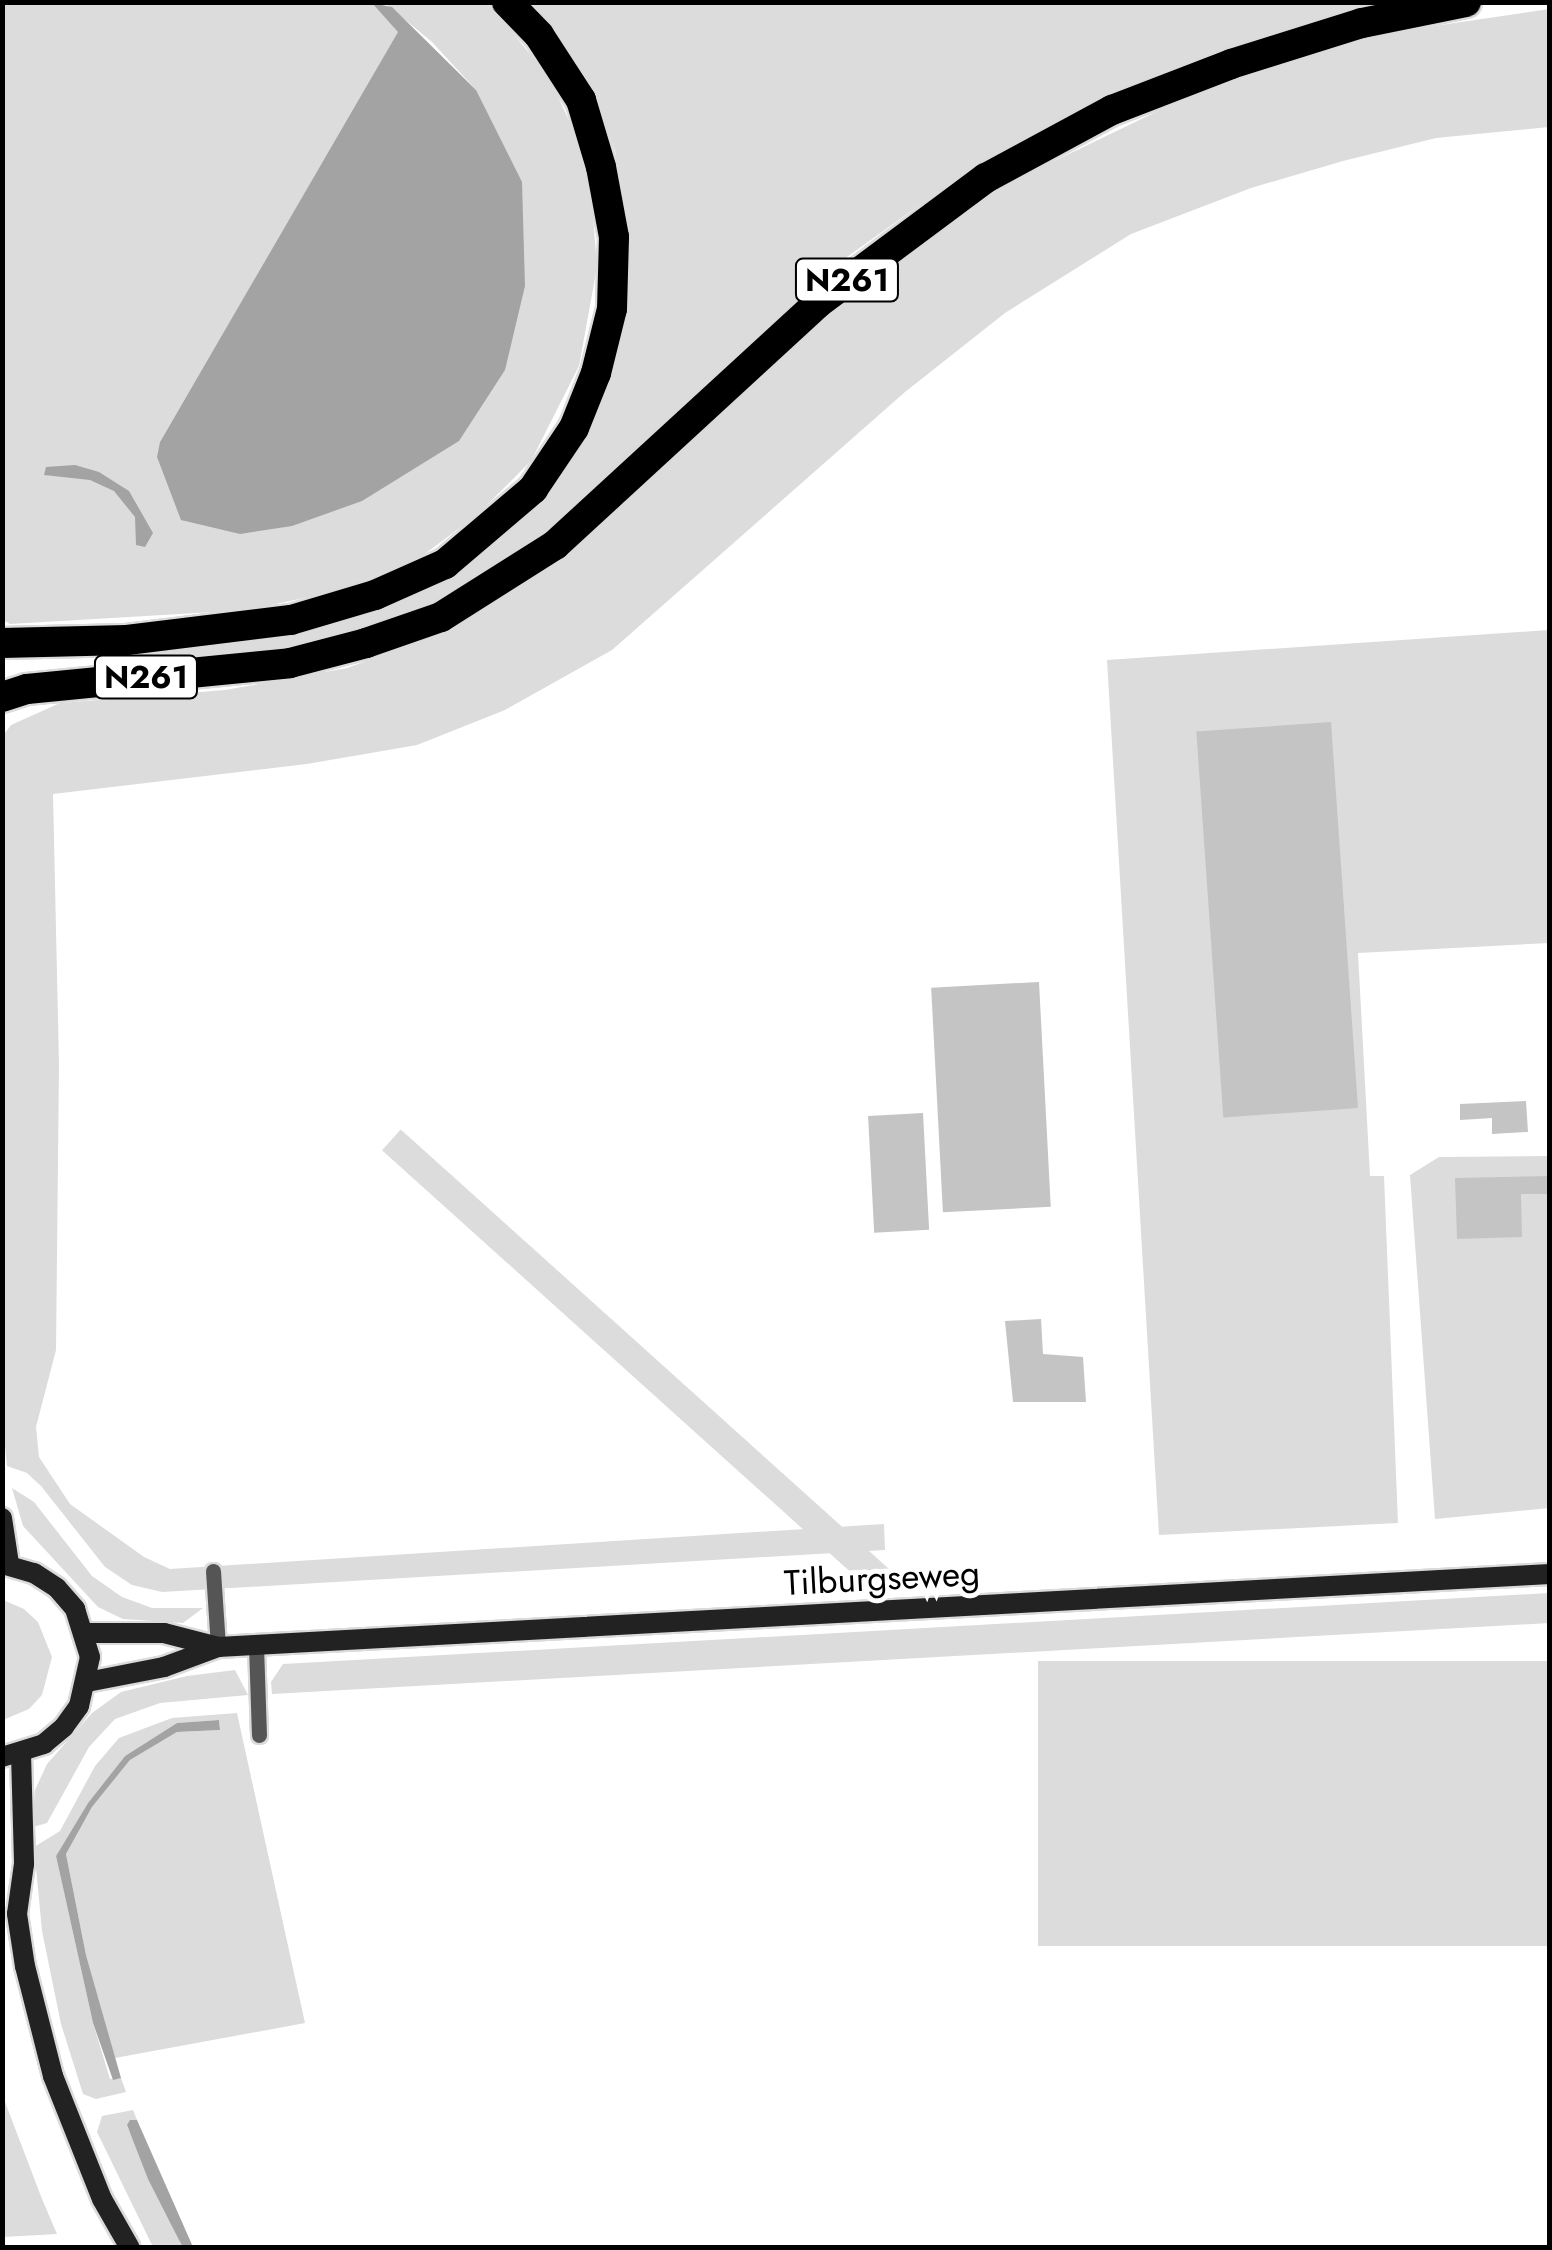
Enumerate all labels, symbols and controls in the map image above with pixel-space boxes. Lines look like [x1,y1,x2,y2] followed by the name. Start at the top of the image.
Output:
[794,253,900,307] road number: N261
[94,650,198,704] road number: N261
[783,1552,981,1604] street label: Tilburgseweg

